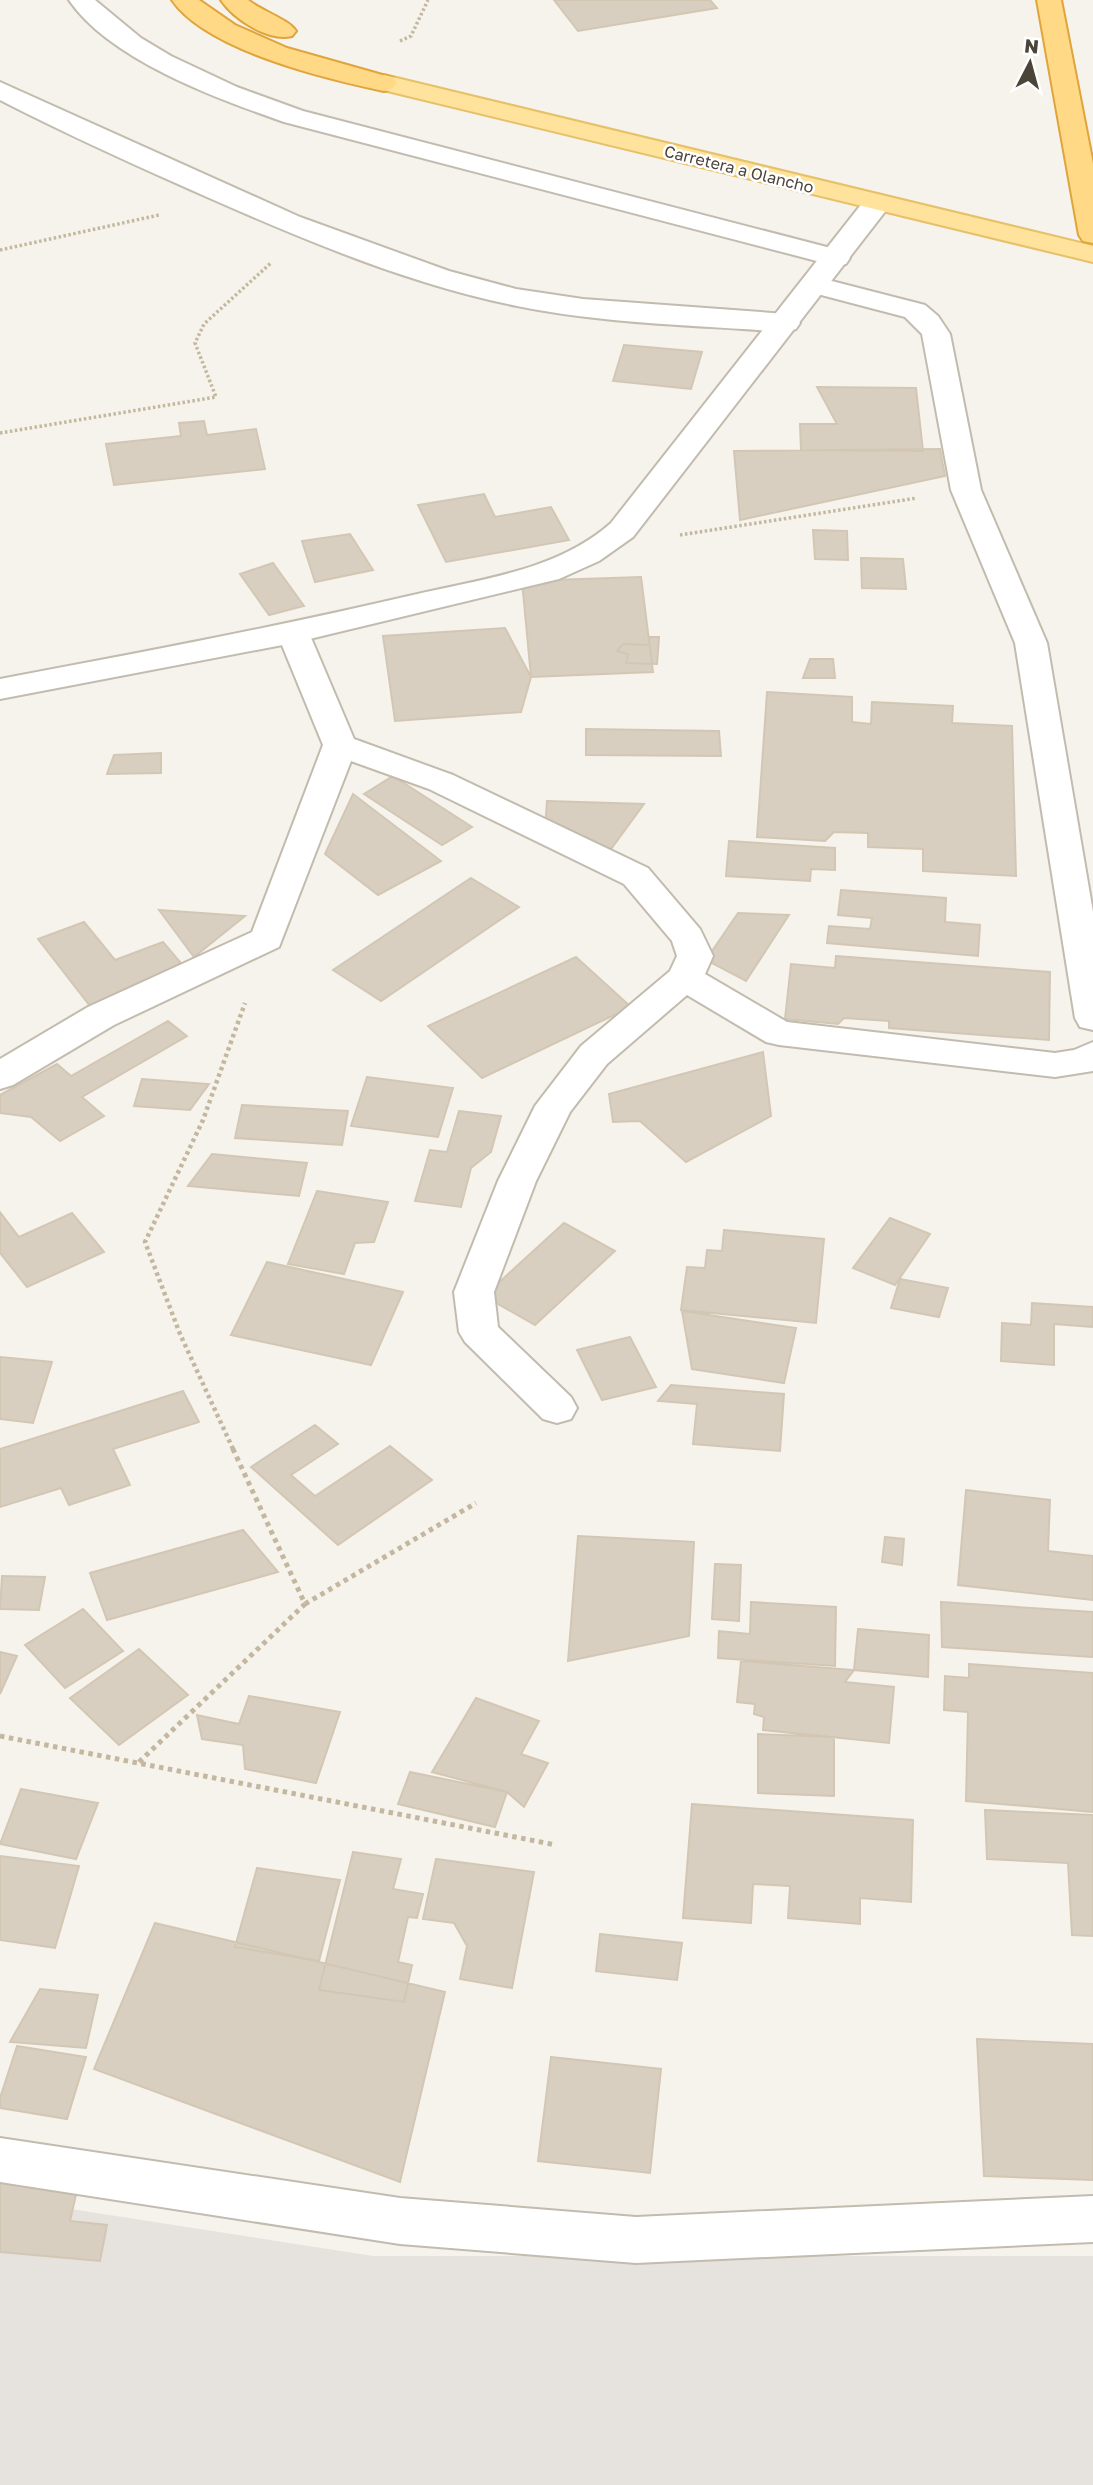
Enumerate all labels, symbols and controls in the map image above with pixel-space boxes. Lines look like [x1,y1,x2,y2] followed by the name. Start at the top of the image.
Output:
[995,28,1065,98] north arrow
[1023,33,1040,58] text: N
[662,141,816,197] street label: Carretera a Olancho

